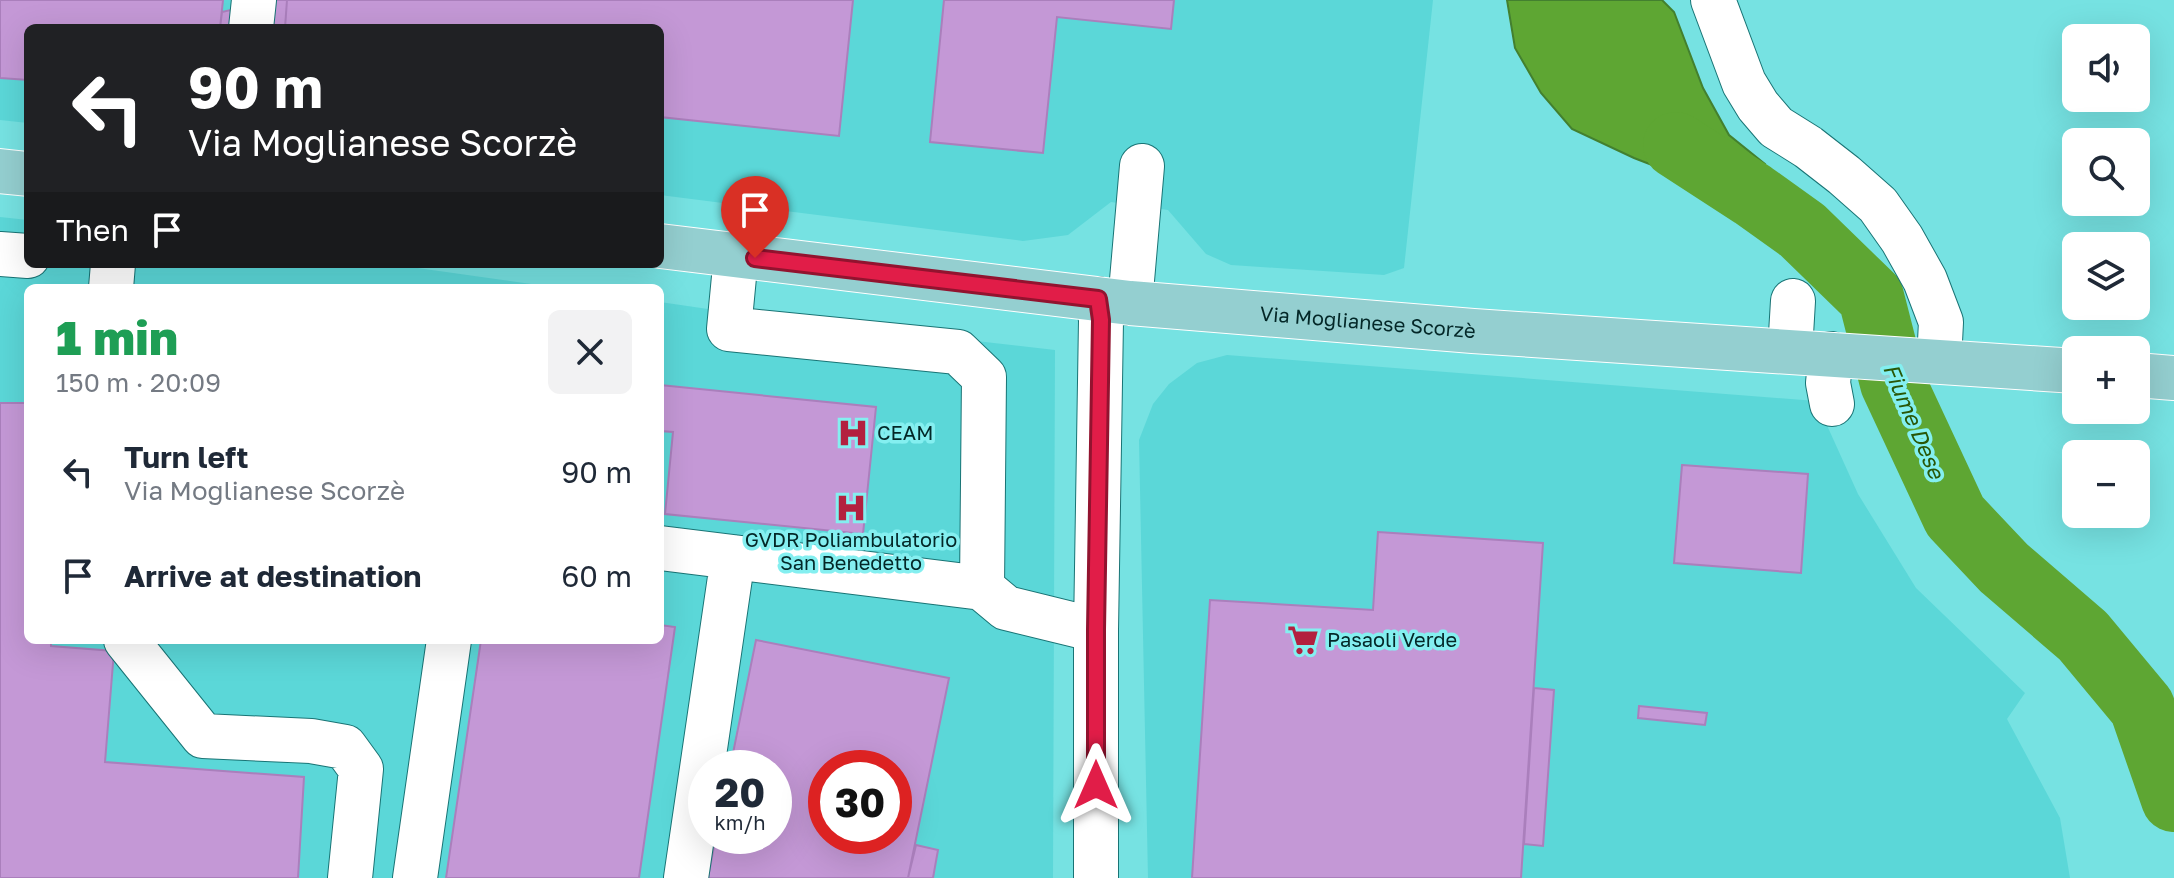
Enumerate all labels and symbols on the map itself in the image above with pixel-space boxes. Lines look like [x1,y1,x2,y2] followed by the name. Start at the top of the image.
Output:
[721,176,789,258] pin
[1259,301,1477,342] street label: Via Moglianese Scorzè
[1878,359,1952,485] water label: Fiume Dese
[836,416,870,450] hospital icon: CEAM
[877,420,933,444] place label: CEAM
[834,491,868,525] hospital icon: GVDR Poliambulatorio San Benedetto
[745,527,957,574] place label: GVDR Poliambulatorio San Benedetto
[1286,623,1320,657] supermarket icon: Pasaoli Verde
[1327,627,1457,651] place label: Pasaoli Verde
[1054,743,1138,827] position arrow
[808,750,912,854] speed limit sign: 30

